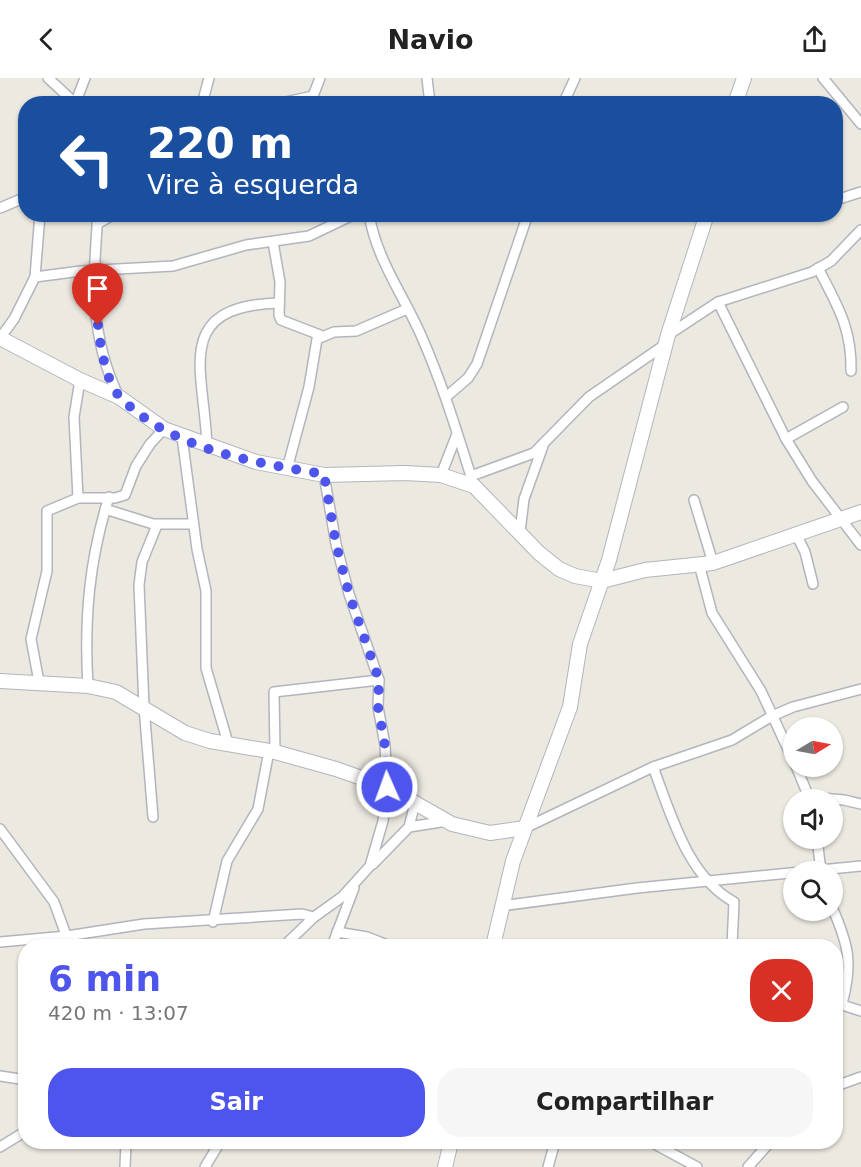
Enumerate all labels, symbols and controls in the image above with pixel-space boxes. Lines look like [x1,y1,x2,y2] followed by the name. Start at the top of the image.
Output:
[30,23,63,56] icon: back
[798,23,831,56] icon: share
[387,24,474,55] text: Navio
[147,119,293,168] text: 220 m
[48,120,126,198] icon: left
[147,169,359,200] text: Vire à esquerda
[72,263,123,325] pin
[81,272,114,305] icon: arrive
[783,717,843,777] north arrow
[783,717,843,921] map controls
[355,755,419,819] position arrow
[783,789,843,849] button: sound
[783,861,843,921] button: search
[48,958,161,999] text: 6 min
[750,959,813,1022] button: close
[48,1001,189,1025] text: 420 m · 13:07
[48,1068,425,1137] button: Sair
[437,1068,813,1137] button: Compartilhar

